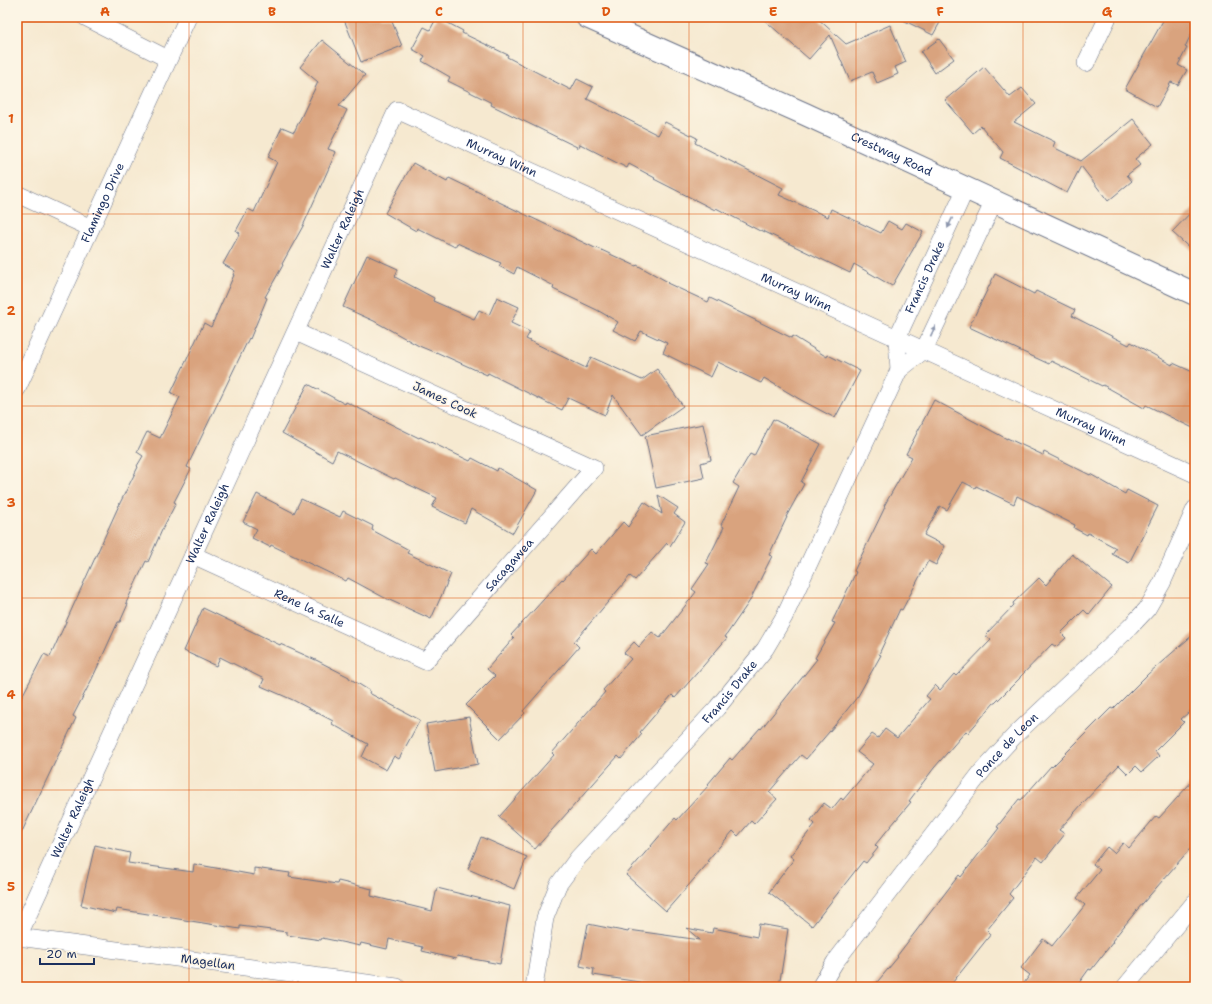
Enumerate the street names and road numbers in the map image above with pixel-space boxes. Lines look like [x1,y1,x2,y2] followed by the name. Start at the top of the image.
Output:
[848,128,935,180] street label: Crestway Road
[464,135,540,181] street label: Murray Winn
[77,160,128,245] street label: Flamingo Drive
[317,186,368,272] street label: Walter Raleigh
[901,238,949,316] street label: Francis Drake
[758,269,834,315] street label: Murray Winn
[410,378,480,422] street label: James Cook
[1053,404,1129,450] street label: Murray Winn
[182,481,233,566] street label: Walter Raleigh
[481,534,537,595] street label: Sacagawea
[272,585,347,631] street label: Rene la Salle
[699,657,761,727] street label: Francis Drake
[972,709,1042,781] street label: Ponce de Leon
[47,775,98,861] street label: Walter Raleigh
[180,950,236,974] street label: Magellan

